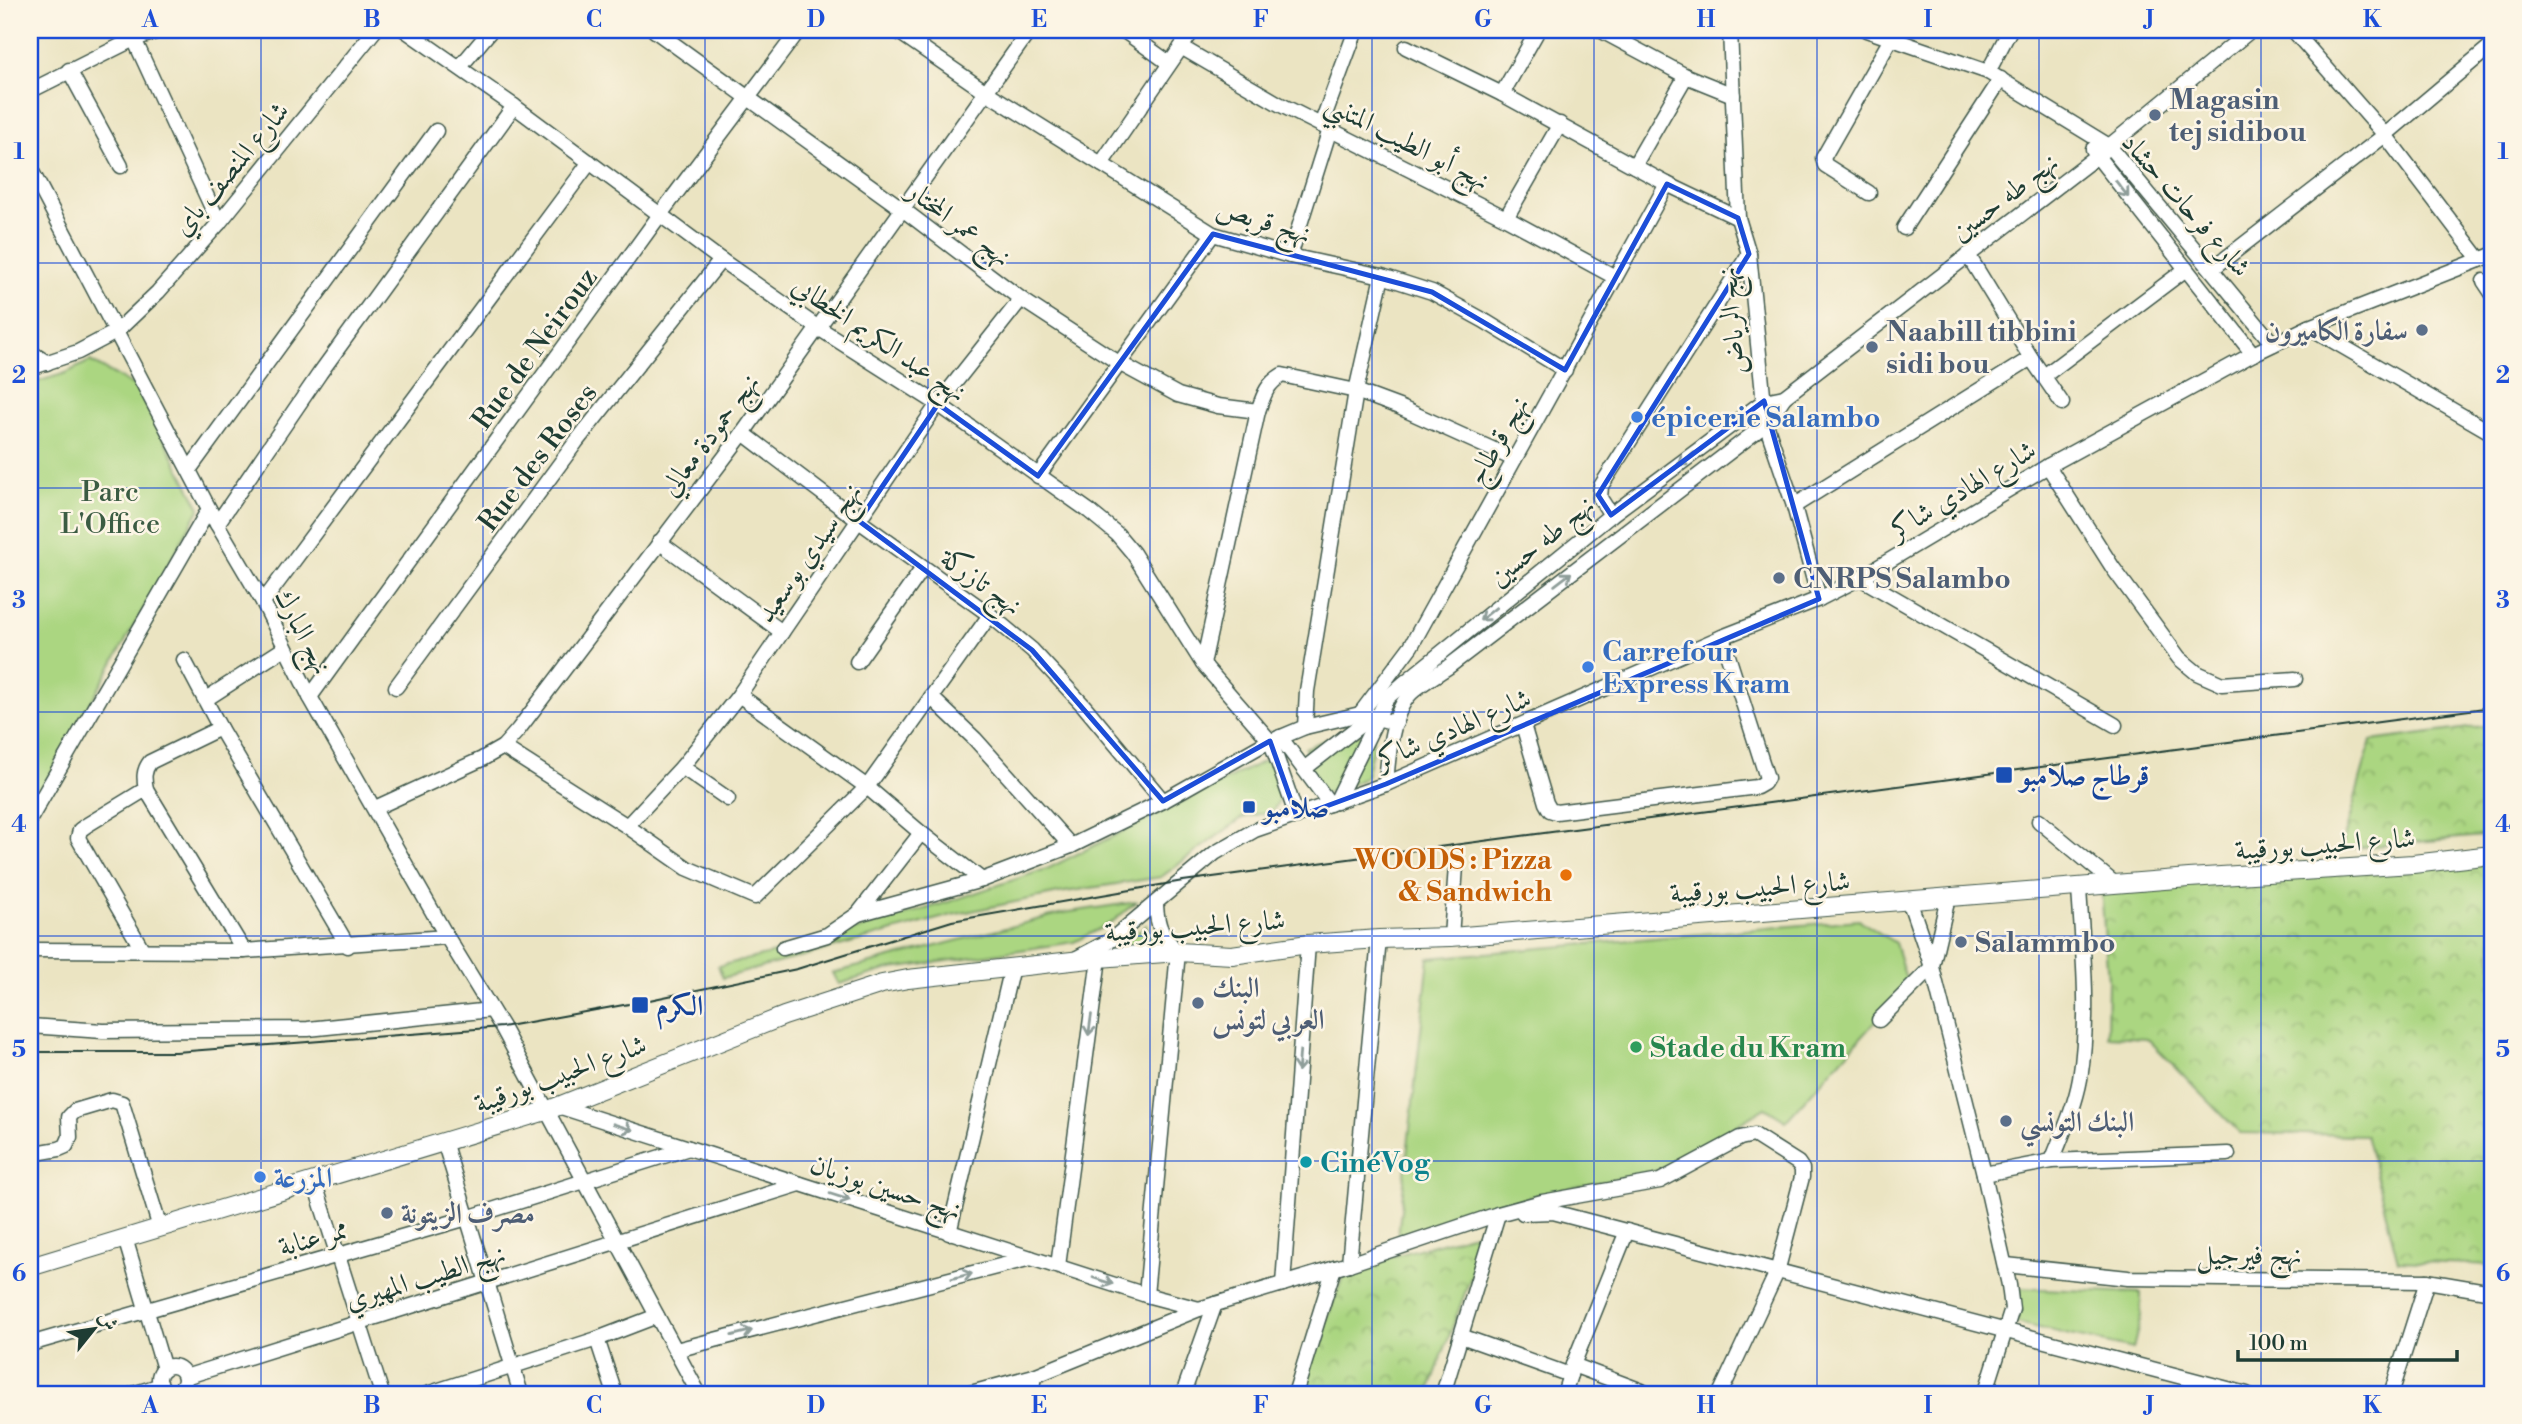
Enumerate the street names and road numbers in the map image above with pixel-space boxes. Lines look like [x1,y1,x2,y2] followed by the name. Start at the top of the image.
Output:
[1316,83,1497,206] street label: نهج أبو الطيب المتنبي
[165,95,301,246] street label: شارع المنصف باي
[2110,125,2258,288] street label: شارع فرحات حشاد
[1944,145,2069,254] street label: نهج طه حسين
[894,172,1018,280] street label: نهج عمر المختار
[1210,191,1315,258] street label: نهج قربص
[465,261,606,437] street label: Rue de Neirouz
[1709,265,1762,376] street label: نهج الرياض
[782,268,973,416] street label: نهج عبد الكريم الخطابي
[653,366,773,507] street label: نهج حمودة معالي
[471,377,605,539] street label: Rue des Roses
[1459,390,1544,495] street label: نهج قرطاج
[1880,433,2045,554] street label: شارع الهادي شاكر
[748,476,875,633] street label: نهج سيدي بوسعيد
[1482,488,1606,599] street label: نهج طه حسين
[928,540,1029,628] street label: نهج تازركة
[261,583,339,683] street label: نهج البارك
[1368,681,1539,784] street label: شارع الهادي شاكر
[2234,821,2417,873] street label: شارع الحبيب بورقيبة
[1669,864,1852,916] street label: شارع الحبيب بورقيبة
[1104,903,1287,955] street label: شارع الحبيب بورقيبة
[470,1027,653,1127] street label: شارع الحبيب بورقيبة
[804,1147,966,1234] street label: نهج حسين بوزيان
[275,1212,352,1265] street label: ممر عنابة
[341,1236,512,1324] street label: نهج الطيب المهيري
[2196,1238,2302,1279] street label: نهج فيرجيل

